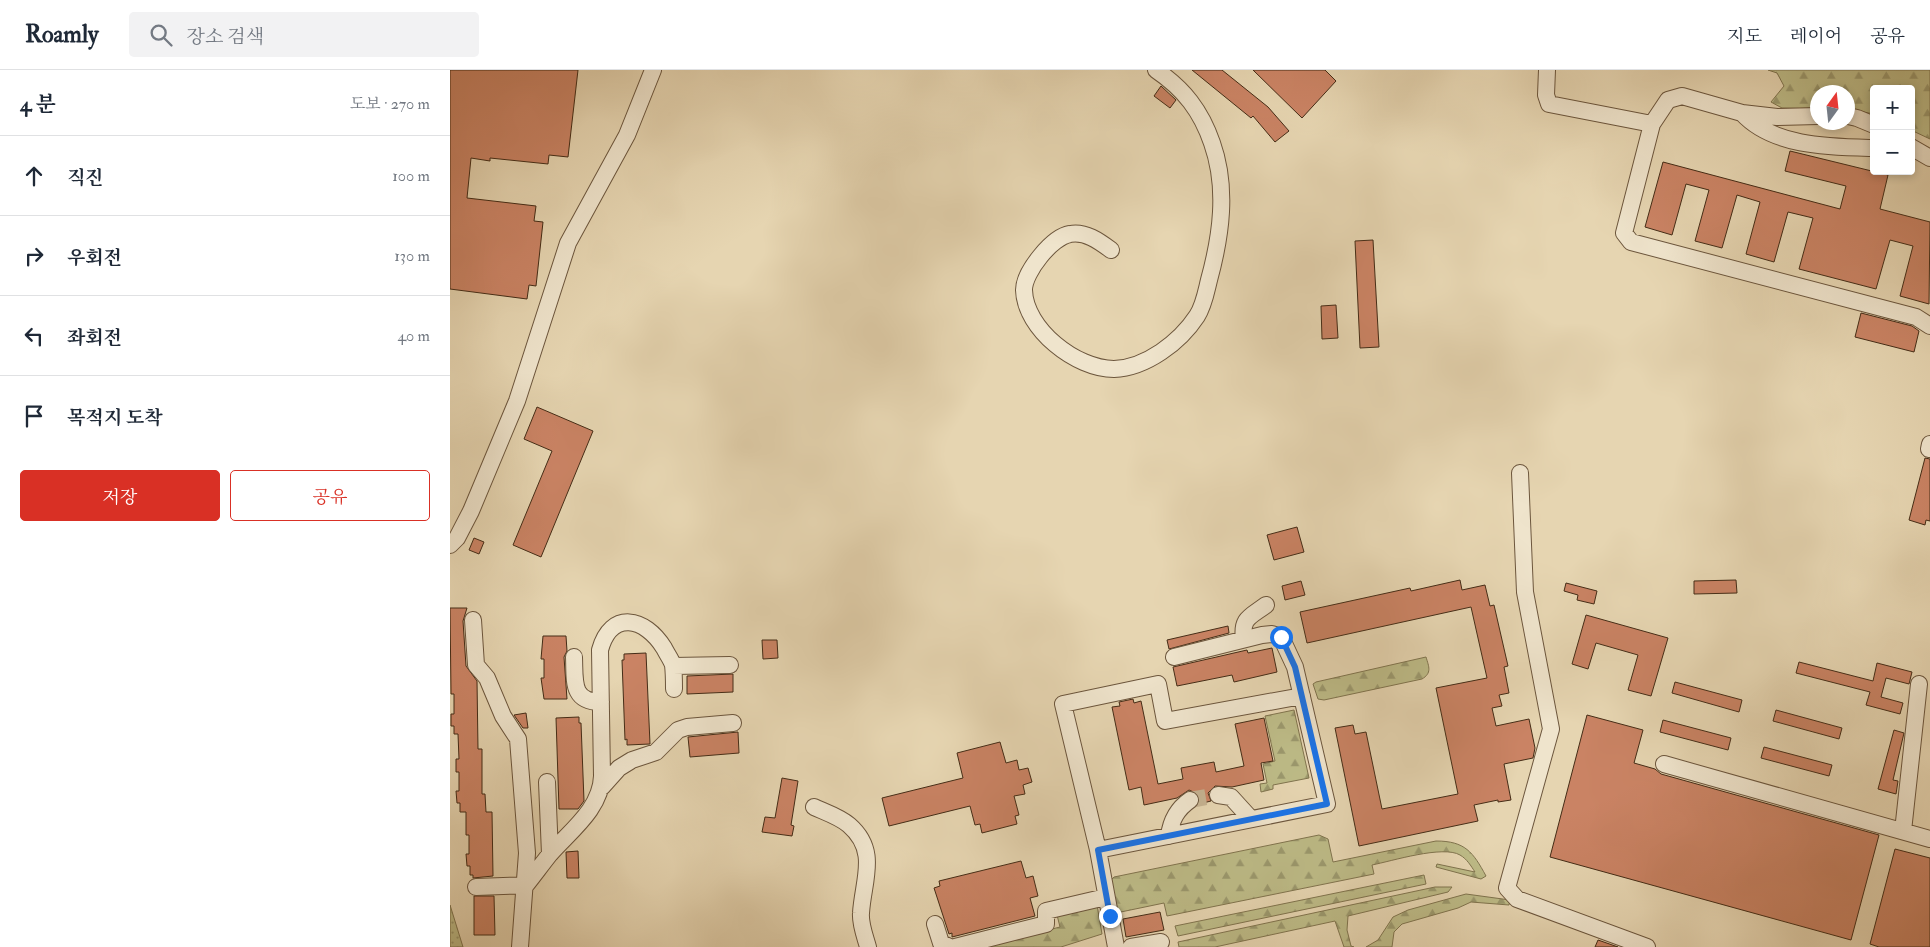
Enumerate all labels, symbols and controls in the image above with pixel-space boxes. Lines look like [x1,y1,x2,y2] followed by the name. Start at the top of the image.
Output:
[129,12,479,57] search box
[25,19,99,50] text: Roamly
[147,21,175,49] icon: search
[187,25,264,49] text: 장소 검색
[1727,25,1762,48] text: 지도
[1790,25,1842,48] text: 레이어
[1870,25,1905,48] text: 공유
[1810,85,1855,130] north arrow
[1870,85,1915,175] map controls
[1870,85,1915,130] button: +
[20,91,56,118] text: 4 분
[350,94,430,114] text: 도보 · 270 m
[1870,130,1915,175] button: −
[20,162,48,190] icon: ahead
[67,166,104,190] text: 직진
[392,166,430,186] text: 100 m
[20,242,48,270] icon: right
[67,246,122,270] text: 우회전
[394,246,430,266] text: 130 m
[20,322,48,350] icon: left
[67,326,122,350] text: 좌회전
[397,326,430,346] text: 40 m
[20,402,48,430] icon: arrive
[67,406,163,430] text: 목적지 도착
[20,470,220,521] button: 저장
[230,470,430,521] button: 공유
[1270,626,1293,649] route start
[1099,905,1122,928] route end

